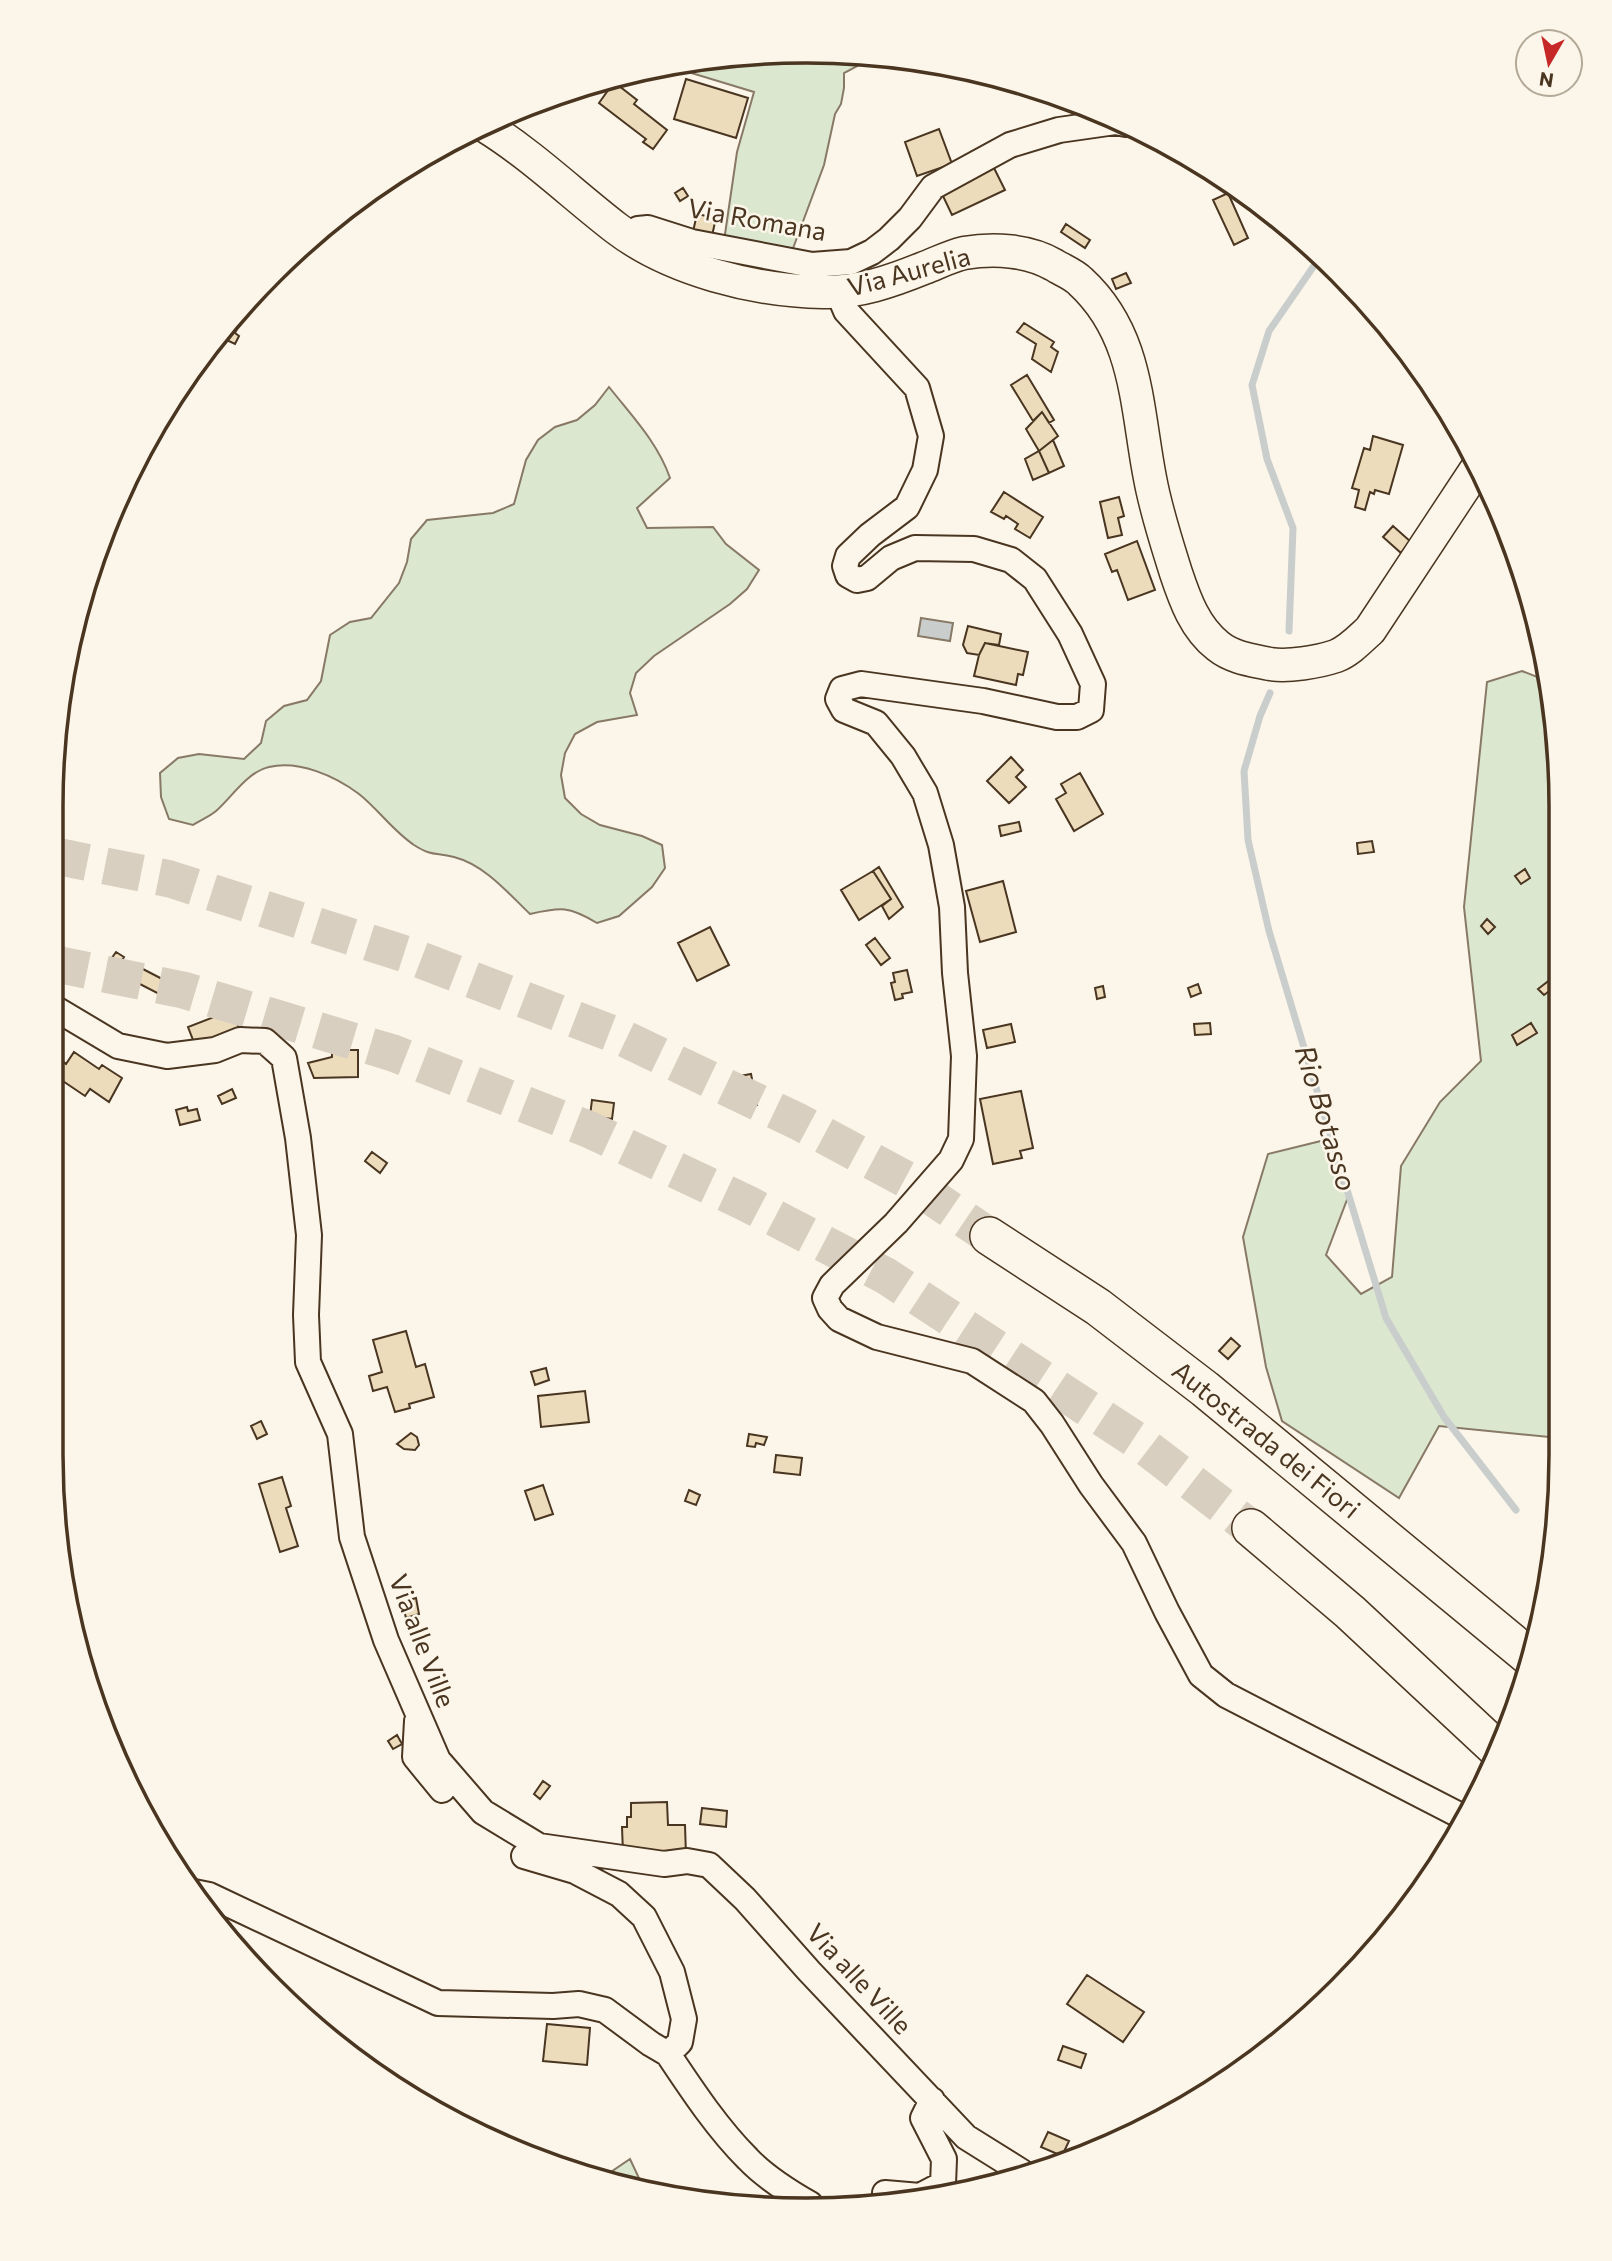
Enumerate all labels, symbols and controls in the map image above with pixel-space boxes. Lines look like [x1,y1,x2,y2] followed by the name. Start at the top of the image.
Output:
[1514,28,1584,98] north arrow
[1537,68,1555,93] text: N
[686,191,829,246] street label: Via Romana
[844,239,973,302] street label: Via Aurelia
[1289,1041,1365,1195] water label: Rio Botasso
[1167,1354,1367,1524] street label: Autostrada dei Fiori
[384,1570,463,1711] street label: Via alle Ville
[801,1916,919,2040] street label: Via alle Ville

